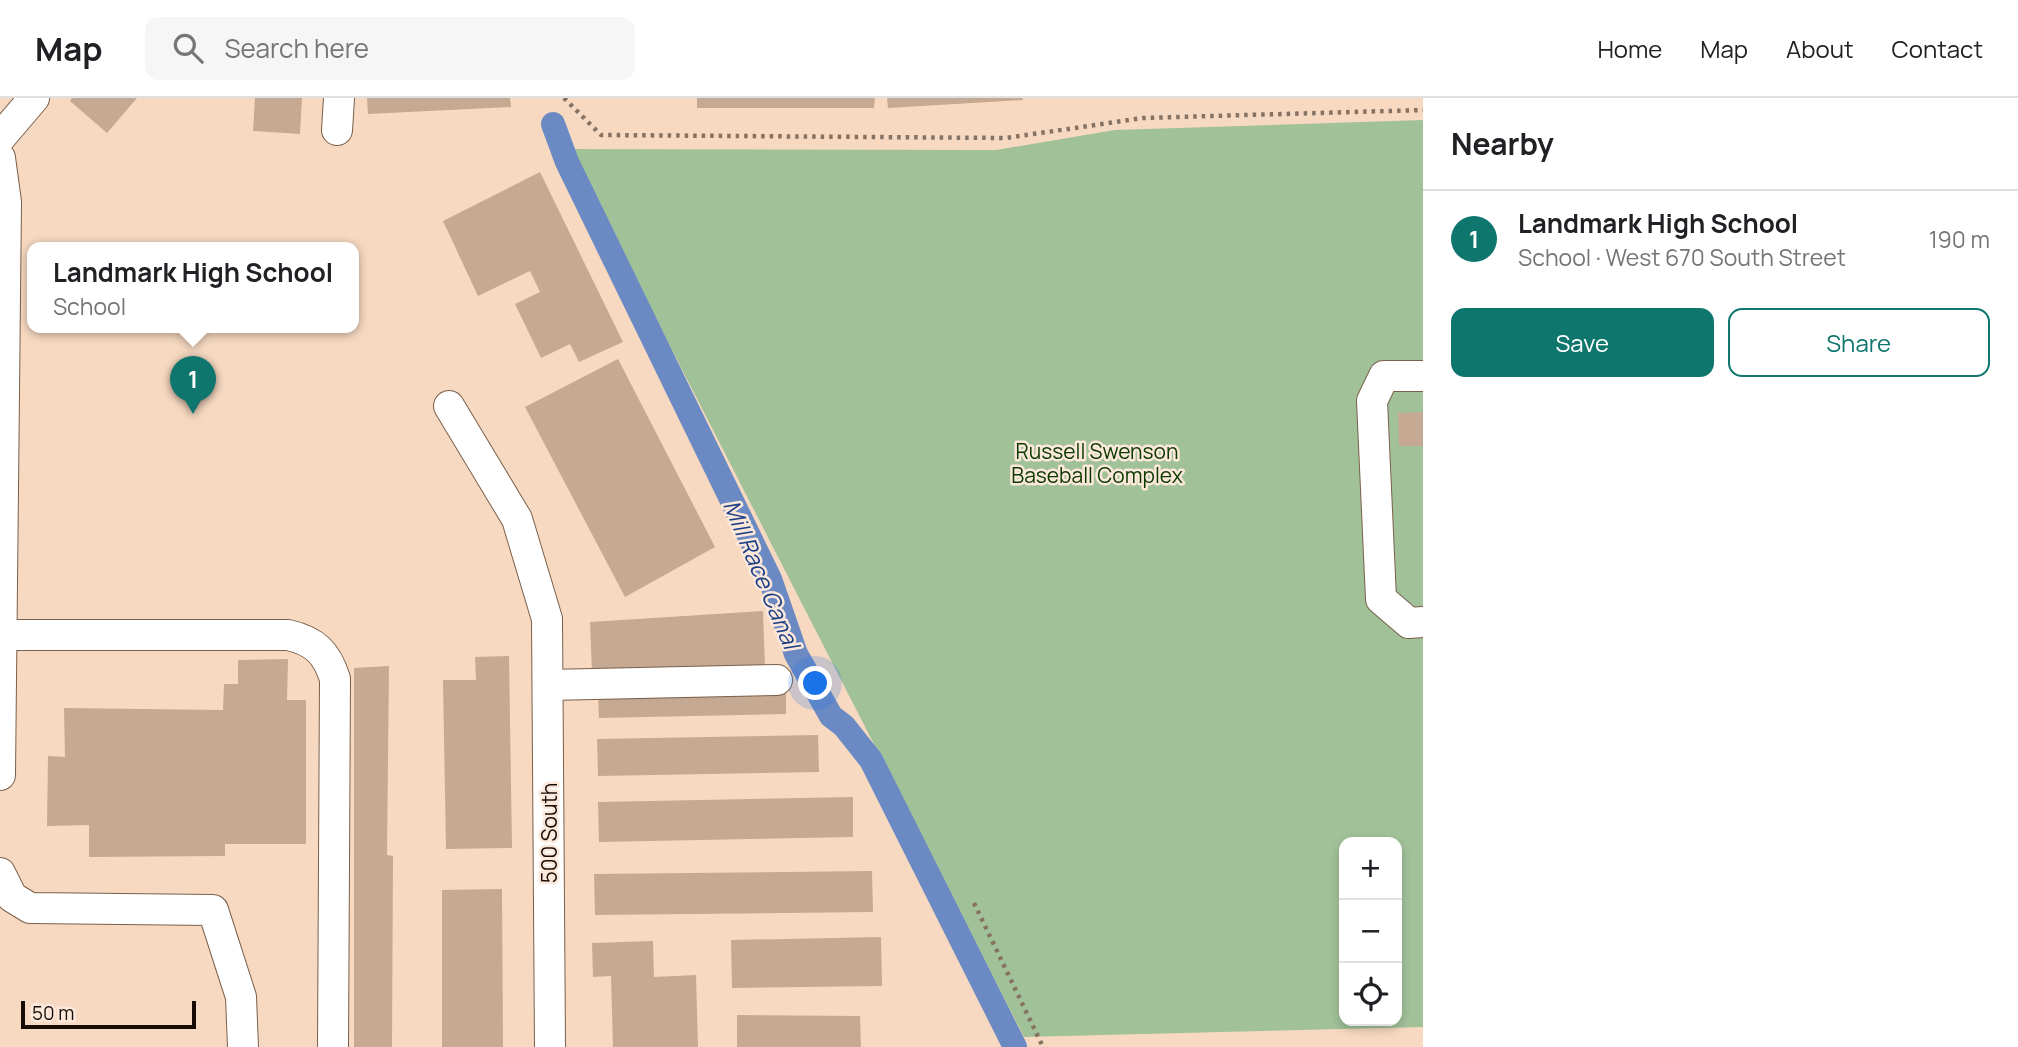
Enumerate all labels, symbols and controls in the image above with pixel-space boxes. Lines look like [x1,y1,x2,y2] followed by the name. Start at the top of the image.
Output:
[145,17,635,80] search box
[35,26,103,71] text: Map
[169,29,207,67] icon: search
[225,30,369,66] text: Search here
[1597,32,1662,65] text: Home
[1700,32,1748,65] text: Map
[1786,32,1854,65] text: About
[1892,32,1983,65] text: Contact
[1451,123,1554,164] text: Nearby
[1518,205,1798,241] text: Landmark High School
[1469,223,1479,255] text: 1
[1929,223,1990,255] text: 190 m
[1518,241,1846,273] text: School · West 670 South Street
[27,242,359,333] popup
[53,254,333,290] text: Landmark High School
[53,290,126,322] text: School
[1451,308,1714,377] button: Save
[1728,308,1990,377] button: Share
[170,356,216,414] pin: 1
[1011,437,1183,489] park label: Russell Swenson Baseball Complex
[716,495,809,656] water label: Mill Race Canal
[798,666,832,700] your location
[535,783,563,883] street label: 500 South
[1339,837,1402,1026] map controls
[1339,837,1402,900] button: +
[1339,900,1402,963] button: −
[1339,963,1402,1026] button: locate
[21,998,196,1030] scale bar
[32,1000,74,1026] text: 50 m

